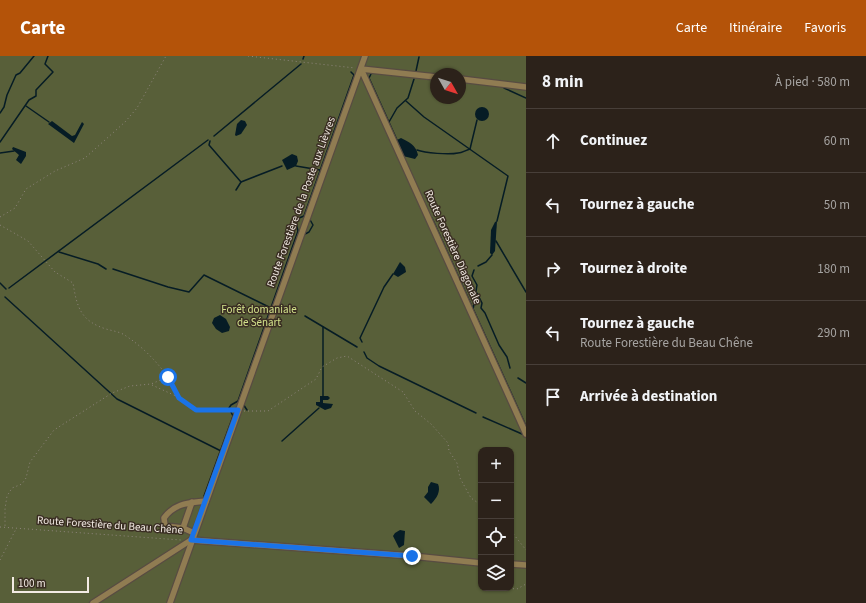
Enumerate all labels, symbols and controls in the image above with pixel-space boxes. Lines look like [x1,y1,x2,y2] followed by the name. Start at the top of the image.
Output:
[20,15,65,42] text: Carte
[676,18,707,38] text: Carte
[729,18,782,38] text: Itinéraire
[804,18,846,38] text: Favoris
[430,68,466,104] north arrow
[542,70,583,94] text: 8 min
[775,73,850,91] text: À pied · 580 m
[263,114,339,289] street label: Route Forestière de la Poste aux Lièvres
[542,130,564,152] icon: ahead
[580,130,647,151] text: Continuez
[824,132,850,150] text: 60 m
[421,188,485,307] street label: Route Forestière Diagonale
[542,194,564,216] icon: left
[580,194,695,215] text: Tournez à gauche
[824,196,850,214] text: 50 m
[542,258,564,280] icon: right
[580,258,687,279] text: Tournez à droite
[817,260,850,278] text: 180 m
[221,302,297,330] park label: Forêt domaniale de Sénart
[580,313,695,334] text: Tournez à gauche
[542,322,564,344] icon: left
[817,324,850,342] text: 290 m
[580,334,753,352] text: Route Forestière du Beau Chêne
[159,368,177,386] route start
[542,386,564,408] icon: arrive
[580,386,717,407] text: Arrivée à destination
[478,447,514,591] map controls
[478,447,514,483] button: +
[478,483,514,519] button: −
[36,512,184,538] street label: Route Forestière du Beau Chêne
[478,519,514,555] button: locate
[403,547,421,565] route end
[478,555,514,591] button: layers
[12,575,89,594] scale bar
[18,576,46,591] text: 100 m

